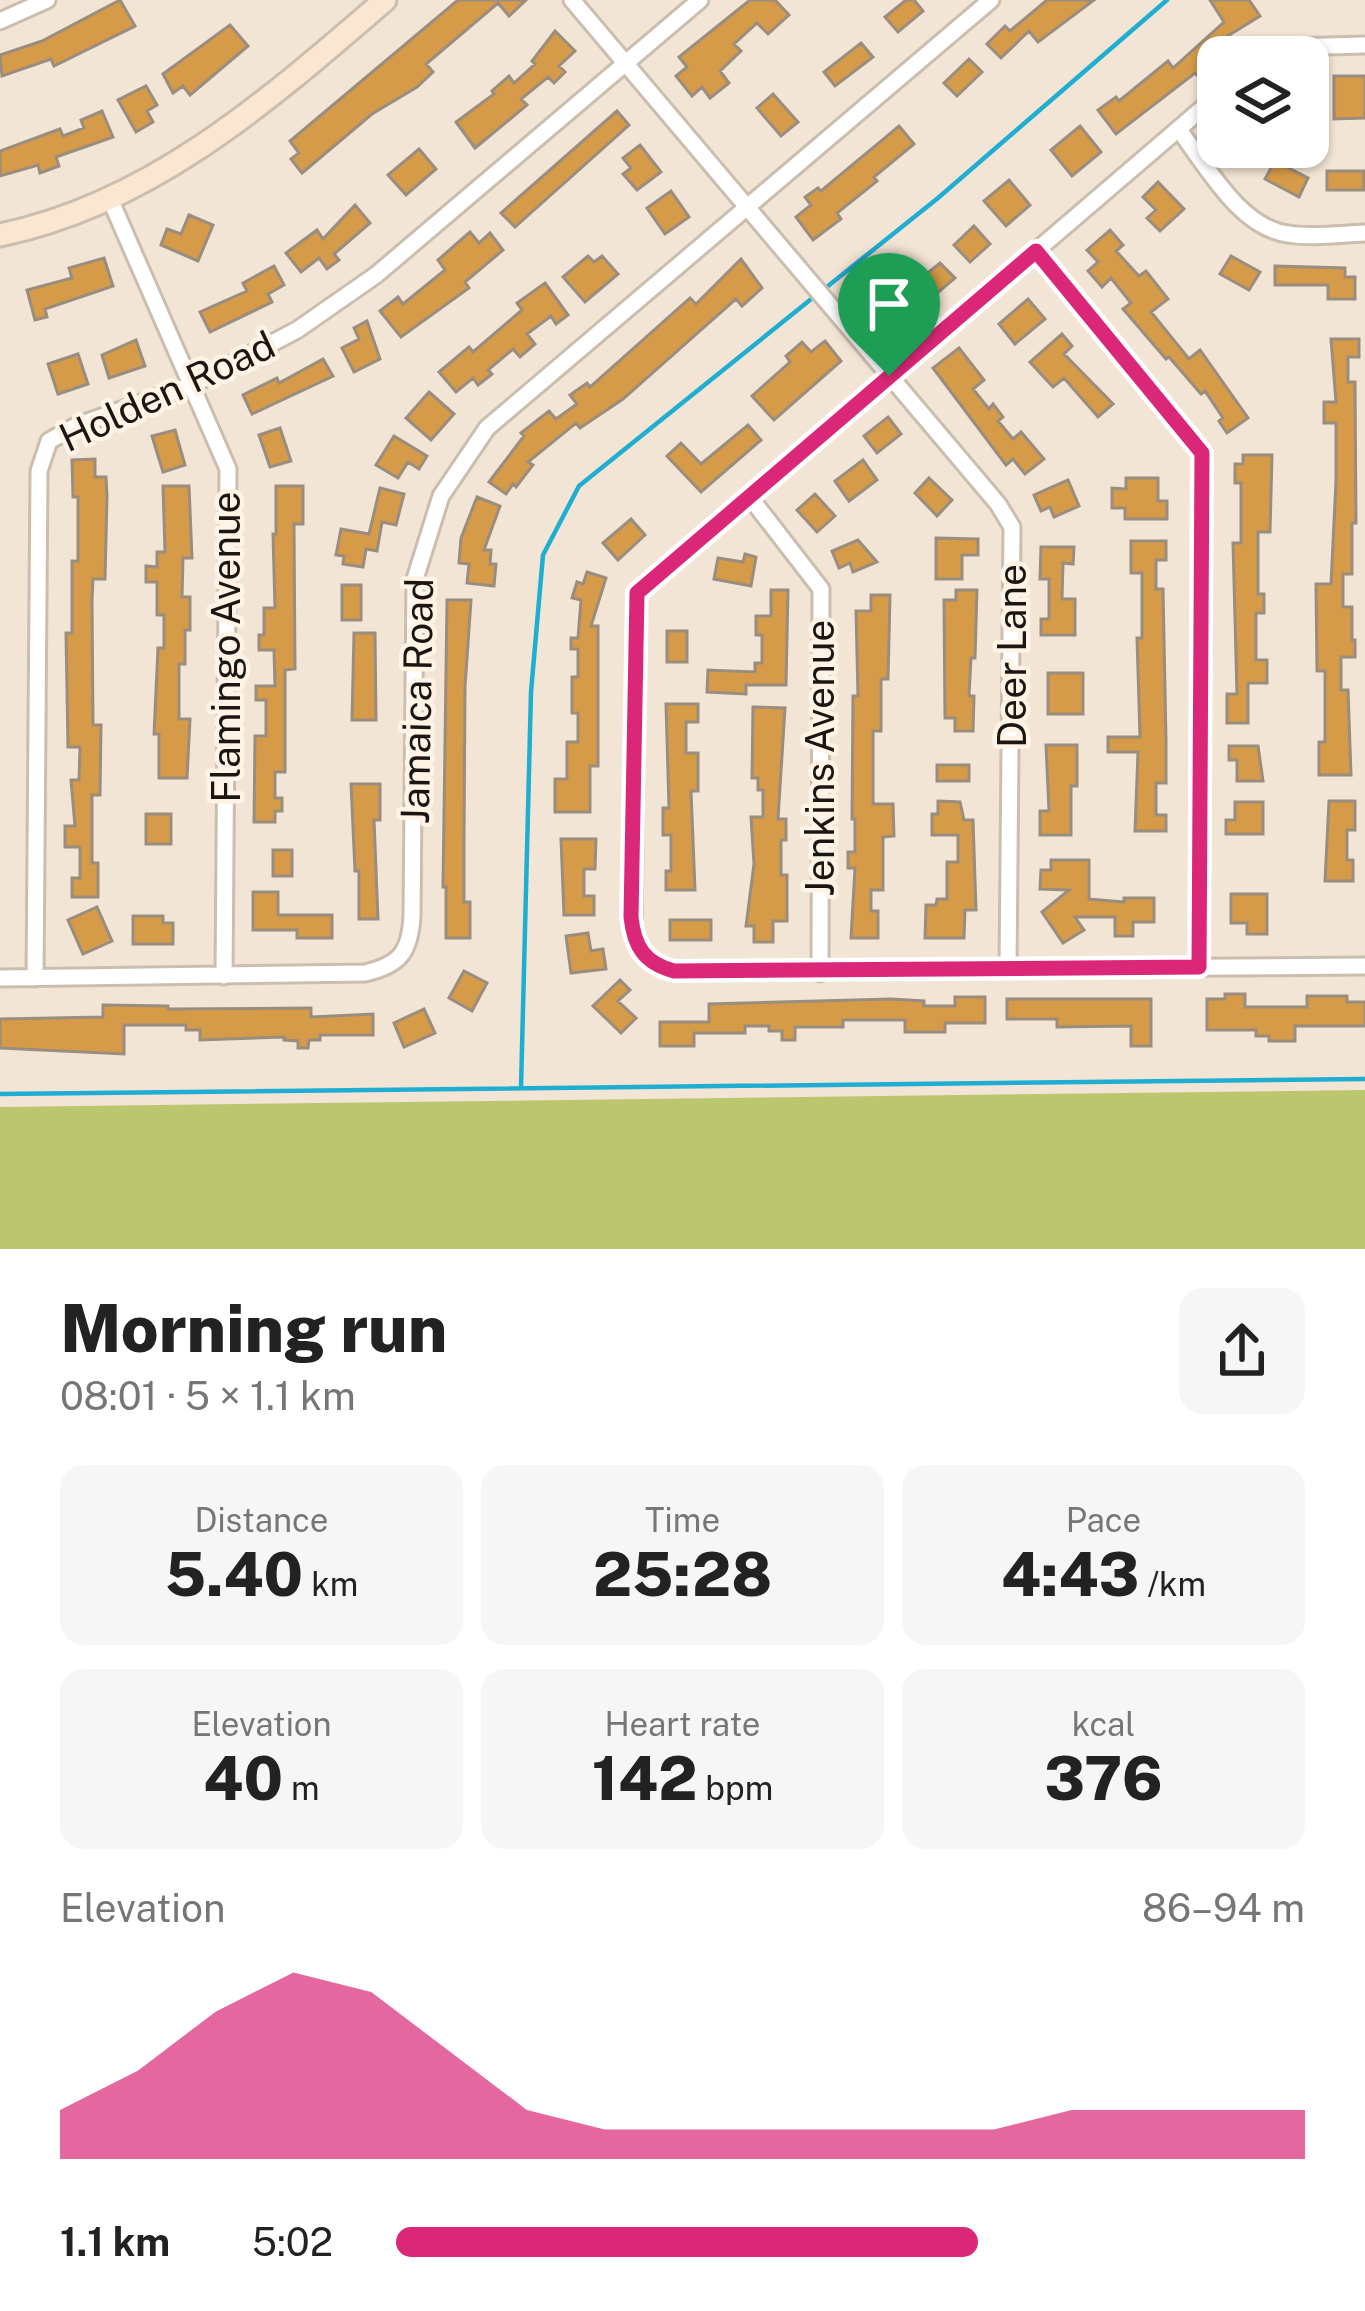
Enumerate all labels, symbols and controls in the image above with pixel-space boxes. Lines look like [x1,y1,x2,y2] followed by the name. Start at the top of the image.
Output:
[1197,36,1329,168] map controls
[1197,36,1329,168] button: layers
[838,253,940,376] pin
[856,271,922,337] icon: arrive
[52,321,282,461] street label: Holden Road
[203,491,249,803] street label: Flamingo Avenue
[989,564,1035,748] street label: Deer Lane
[392,578,442,824] street label: Jamaica Road
[797,620,843,896] street label: Jenkins Avenue
[1179,1288,1305,1414] button: share
[60,1289,447,1367] text: Morning run
[60,1373,356,1419] text: 08:01 · 5 × 1.1 km
[195,1501,328,1539] text: Distance
[645,1501,720,1539] text: Time
[1066,1501,1141,1539] text: Pace
[165,1539,303,1610] text: 5.40
[593,1539,772,1610] text: 25:28
[1001,1539,1139,1610] text: 4:43
[303,1565,358,1603] text: km
[1139,1565,1206,1603] text: /km
[191,1705,332,1743] text: Elevation
[605,1705,760,1743] text: Heart rate
[1072,1705,1135,1743] text: kcal
[203,1743,283,1814] text: 40
[592,1743,697,1814] text: 142
[1044,1743,1163,1814] text: 376
[283,1769,320,1807] text: m
[697,1769,773,1807] text: bpm
[60,1885,226,1931] text: Elevation
[1142,1885,1305,1931] text: 86–94 m
[60,2219,170,2265] text: 1.1 km
[252,2219,333,2265] text: 5:02

